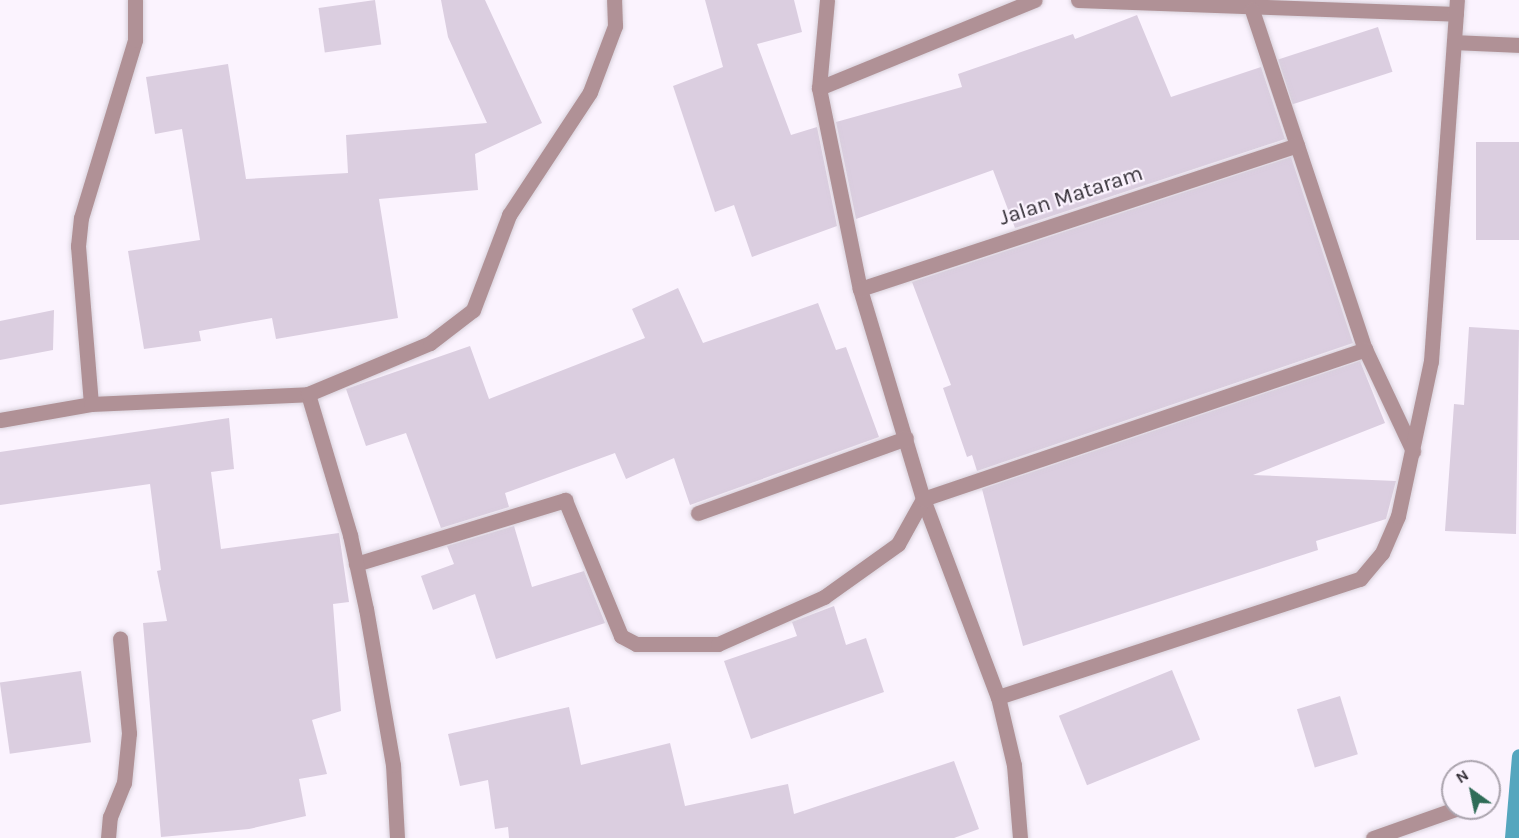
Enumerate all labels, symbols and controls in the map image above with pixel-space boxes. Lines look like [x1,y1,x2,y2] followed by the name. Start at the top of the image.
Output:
[996,160,1146,232] street label: Jalan Mataram
[1441,760,1501,820] north arrow
[1452,765,1472,787] text: N

